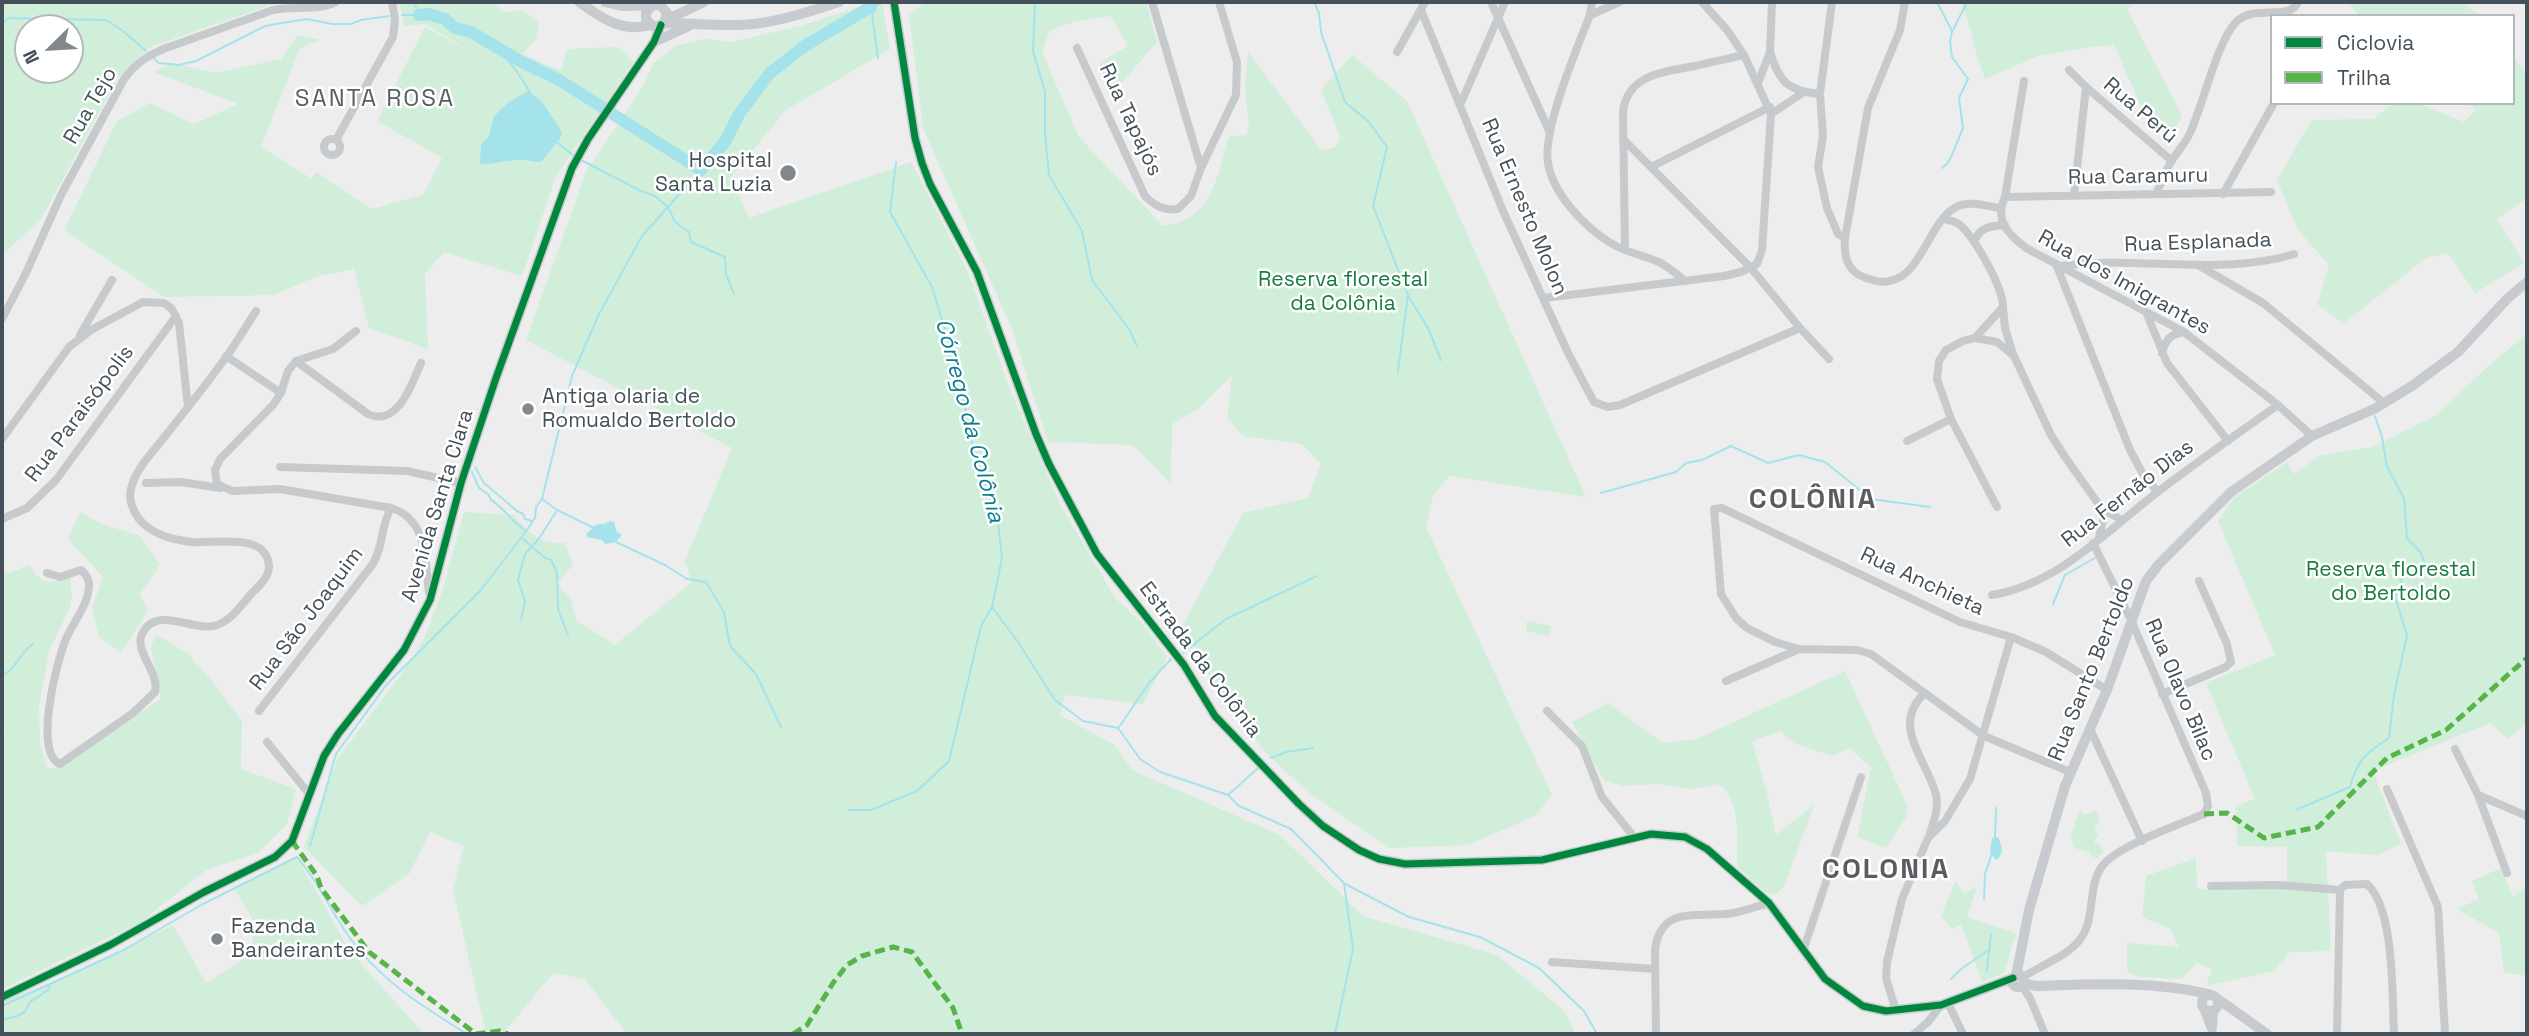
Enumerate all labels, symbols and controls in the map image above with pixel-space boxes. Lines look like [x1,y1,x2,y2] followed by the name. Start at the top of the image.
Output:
[14,14,84,84] north arrow
[2270,14,2515,105] legend
[2337,29,2414,56] text: Ciclovia
[17,46,45,68] text: N
[1093,60,1167,180] street label: Rua Tapajós
[59,63,123,149] street label: Rua Tejo
[2337,64,2391,91] text: Trilha
[2098,73,2182,149] street label: Rua Perú
[296,85,454,113] district label: SANTA ROSA
[1475,115,1573,299] street label: Rua Ernesto Molon
[655,148,772,198] place label: Hospital Santa Luzia
[778,163,798,183] marker: Hospital Santa Luzia
[2068,163,2208,191] street label: Rua Caramuru
[2033,225,2215,341] street label: Rua dos Imigrantes
[2124,228,2272,258] street label: Rua Esplanada
[1258,267,1428,317] park label: Reserva florestal da Colônia
[928,316,1010,526] water label: Córrego da Colônia
[20,341,140,487] street label: Rua Paraisópolis
[542,384,736,434] place label: Antiga olaria de Romualdo Bertoldo
[520,401,536,417] marker: Antiga olaria de Romualdo Bertoldo
[397,407,479,605] street label: Avenida Santa Clara
[2057,435,2199,553] street label: Rua Fernão Dias
[1750,483,1876,517] district label: COLÔNIA
[245,542,369,696] street label: Rua São Joaquim
[1856,542,1988,622] street label: Rua Anchieta
[2306,557,2476,607] park label: Reserva florestal do Bertoldo
[2043,573,2141,765] street label: Rua Santo Bertoldo
[1133,577,1267,743] street label: Estrada da Colônia
[2139,615,2221,765] street label: Rua Olavo Bilac
[1823,853,1949,887] district label: COLONIA
[231,914,366,964] place label: Fazenda Bandeirantes
[209,931,225,947] marker: Fazenda Bandeirantes

